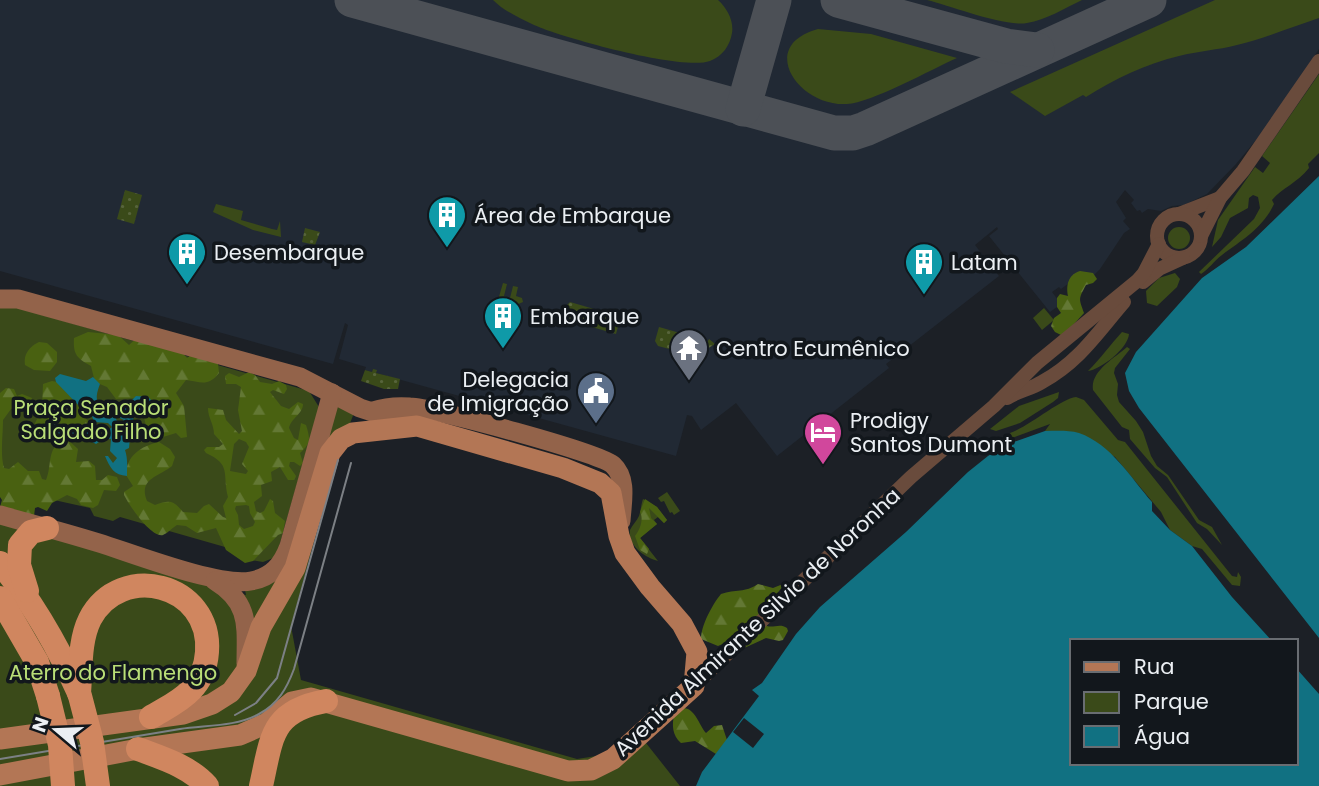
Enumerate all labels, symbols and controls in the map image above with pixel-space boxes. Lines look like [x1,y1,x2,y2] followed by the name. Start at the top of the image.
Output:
[426,194,468,249] building icon: Área de Embarque
[474,201,671,230] place label: Área de Embarque
[166,231,208,286] building icon: Desembarque
[214,238,364,267] place label: Desembarque
[903,241,945,296] building icon: Latam
[951,248,1018,277] place label: Latam
[482,295,524,350] building icon: Embarque
[530,302,639,331] place label: Embarque
[668,327,710,382] temple icon: Centro Ecumênico
[716,334,910,363] place label: Centro Ecumênico
[428,365,569,418] place label: Delegacia de Imigração
[575,370,617,425] public building icon: Delegacia de Imigração
[13,393,169,446] park label: Praça Senador Salgado Filho
[850,406,1012,459] place label: Prodigy Santos Dumont
[802,411,844,466] hotel icon: Prodigy Santos Dumont
[608,481,906,763] street label: Avenida Almirante Silvio de Noronha
[1070,639,1298,765] legend
[1134,652,1174,681] text: Rua
[9,658,217,687] park label: Aterro do Flamengo
[1134,687,1209,716] text: Parque
[21,695,91,765] north arrow
[25,713,55,736] text: N
[1134,722,1190,751] text: Água

